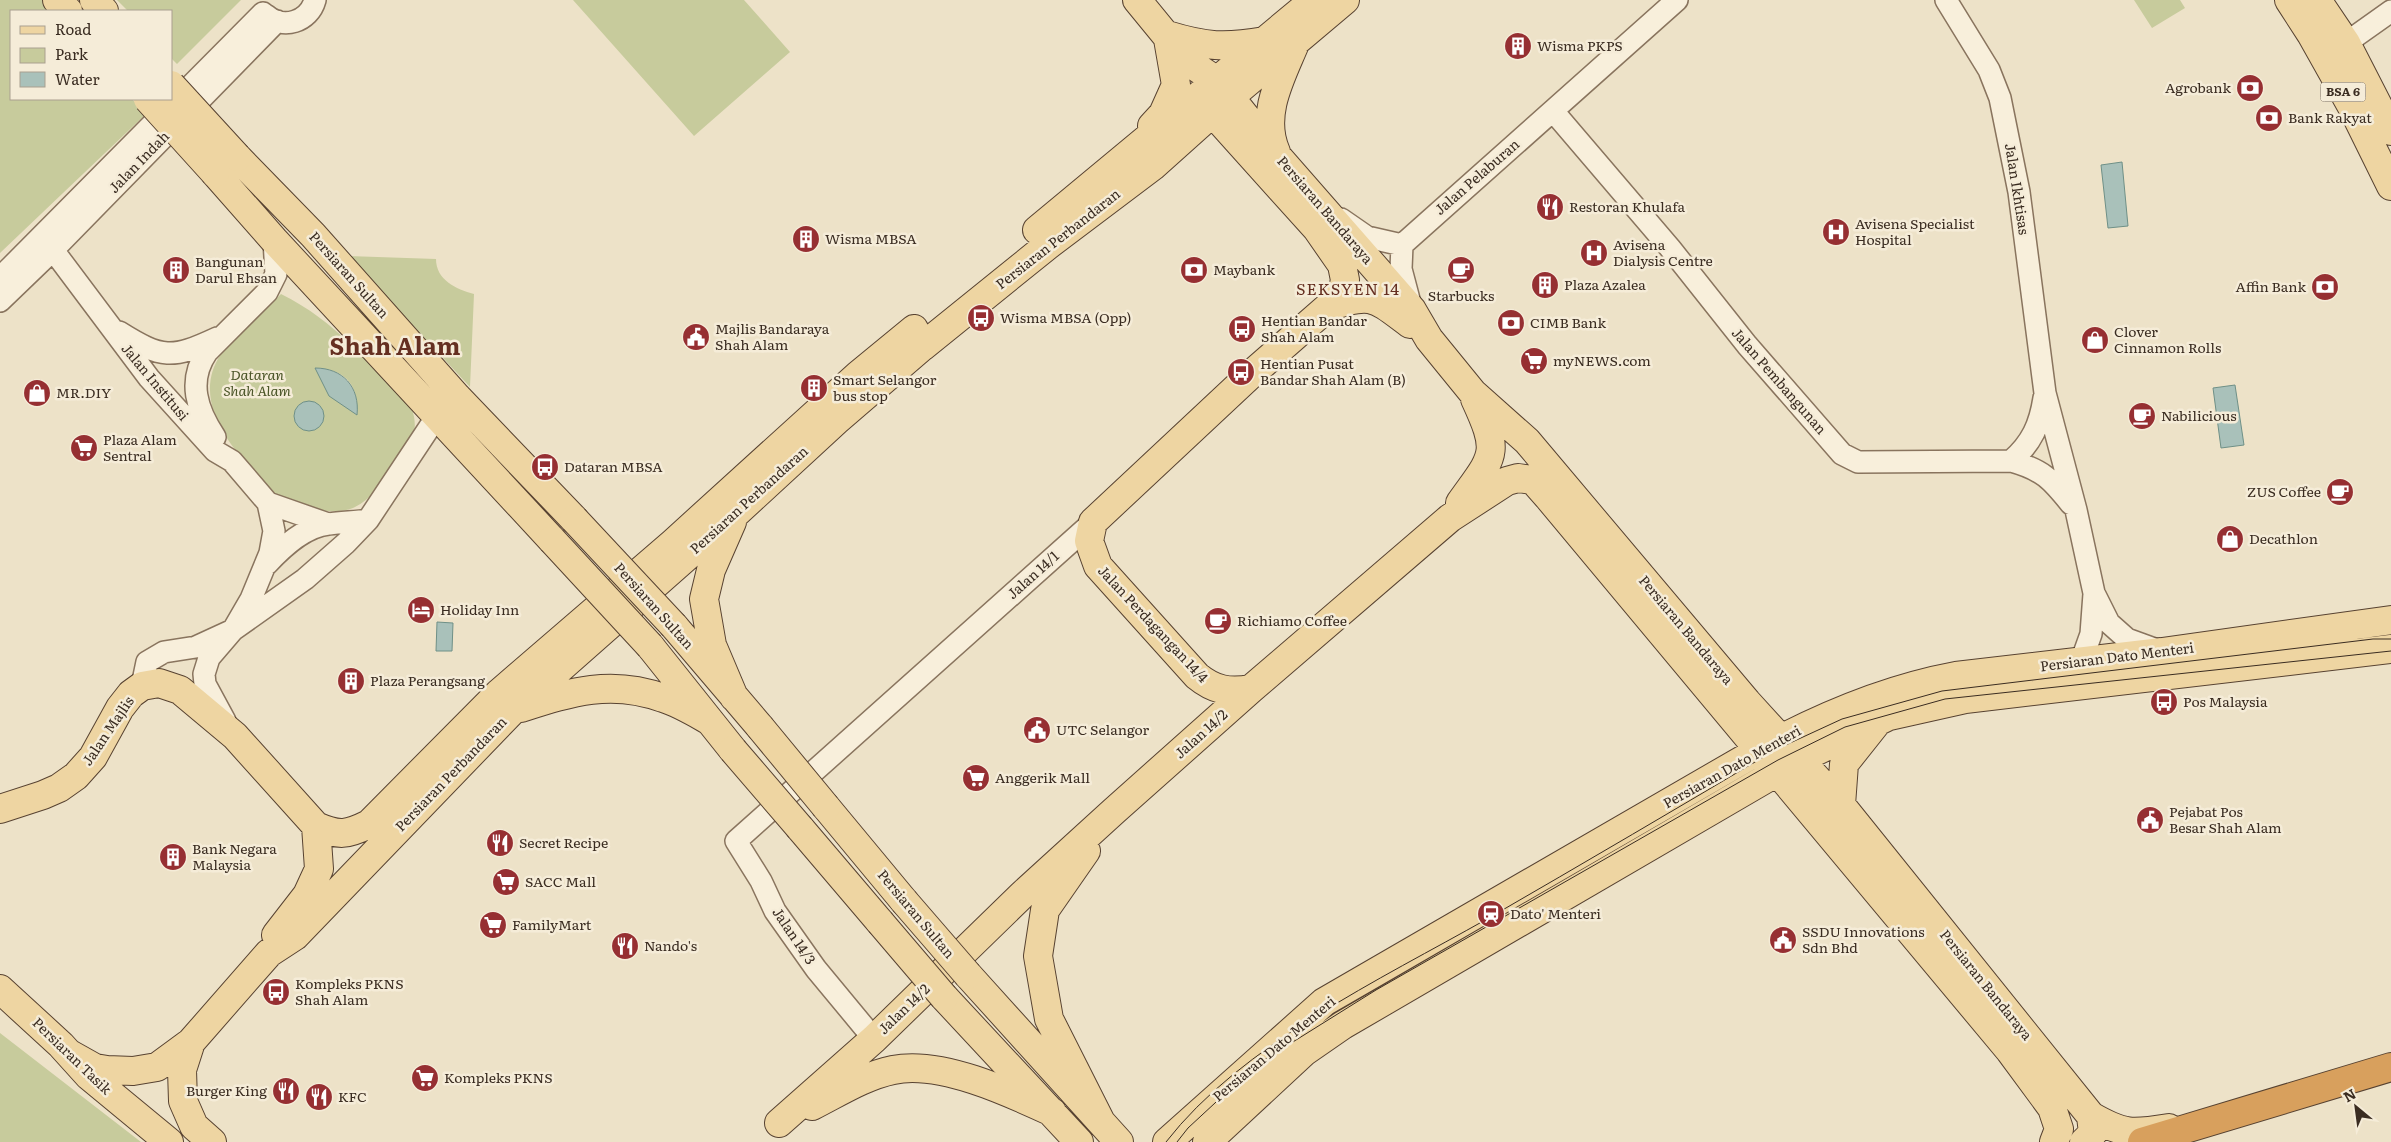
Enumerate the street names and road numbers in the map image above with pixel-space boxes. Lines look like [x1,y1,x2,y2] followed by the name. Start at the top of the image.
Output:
[2320,82,2366,101] road number: BSA 6
[104,126,173,197] street label: Jalan Indah
[1429,134,1523,219] street label: Jalan Pelaburan
[2001,142,2035,236] street label: Jalan Ikhtisas
[1273,151,1379,268] street label: Persiaran Bandaraya
[991,183,1124,293] street label: Persiaran Perbandaran
[305,227,394,322] street label: Persiaran Sultan
[1728,323,1832,438] street label: Jalan Pembangunan
[117,338,194,425] street label: Jalan Institusi
[685,441,812,558] street label: Persiaran Perbandaran
[1002,545,1063,603] street label: Jalan 14/1
[610,558,699,653] street label: Persiaran Sultan
[1094,560,1214,687] street label: Jalan Perdagangan 14/4
[1635,570,1739,689] street label: Persiaran Bandaraya
[2039,637,2195,675] street label: Persiaran Dato Menteri
[77,692,138,769] street label: Jalan Majlis
[1170,704,1231,762] street label: Jalan 14/2
[390,711,511,835] street label: Persiaran Perbandaran
[1659,720,1804,812] street label: Persiaran Dato Menteri
[874,865,960,962] street label: Persiaran Sultan
[768,903,821,968] street label: Jalan 14/3
[1936,925,2038,1044] street label: Persiaran Bandaraya
[873,979,934,1038] street label: Jalan 14/2
[1208,991,1339,1106] street label: Persiaran Dato Menteri
[29,1012,117,1099] street label: Persiaran Tasik

